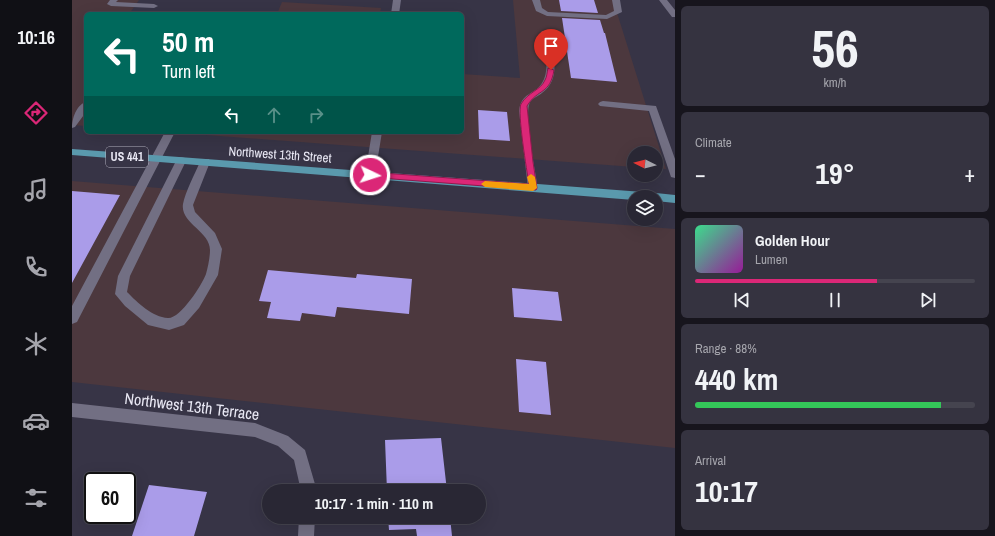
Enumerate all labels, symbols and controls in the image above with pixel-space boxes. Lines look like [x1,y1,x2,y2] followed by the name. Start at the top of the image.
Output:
[811,13,859,83] text: 56
[162,23,214,61] text: 50 m
[17,25,55,50] text: 10:16
[96,28,148,80] icon: left
[534,29,568,70] pin
[540,35,562,57] icon: arrive
[162,59,215,84] text: Turn left
[823,74,847,91] text: km/h
[22,99,50,127] icon: directions
[221,104,243,126] icon: left
[263,104,285,126] icon: ahead
[305,104,327,126] icon: right
[695,134,732,151] text: Climate
[228,142,332,167] street label: Northwest 13th Street
[627,146,663,182] north arrow
[627,146,663,226] map controls
[106,147,148,167] road number: US 441
[815,153,855,193] text: 19°
[349,154,391,196] position arrow
[695,159,706,189] text: −
[964,159,975,189] text: +
[22,176,50,204] icon: music
[627,190,663,226] button: layers
[755,230,830,251] text: Golden Hour
[755,251,788,268] text: Lumen
[22,253,50,281] icon: phone
[731,289,753,311] icon: previous
[824,289,846,311] icon: pause
[917,289,939,311] icon: next
[22,330,50,358] icon: climate
[695,340,757,357] text: Range · 88%
[695,359,778,399] text: 440 km
[123,387,261,425] street label: Northwest 13th Terrace
[22,407,50,435] icon: car
[695,452,726,469] text: Arrival
[695,471,758,511] text: 10:17
[84,472,136,524] speed limit sign: 60
[22,484,50,512] icon: filters
[315,493,433,514] text: 10:17 · 1 min · 110 m

